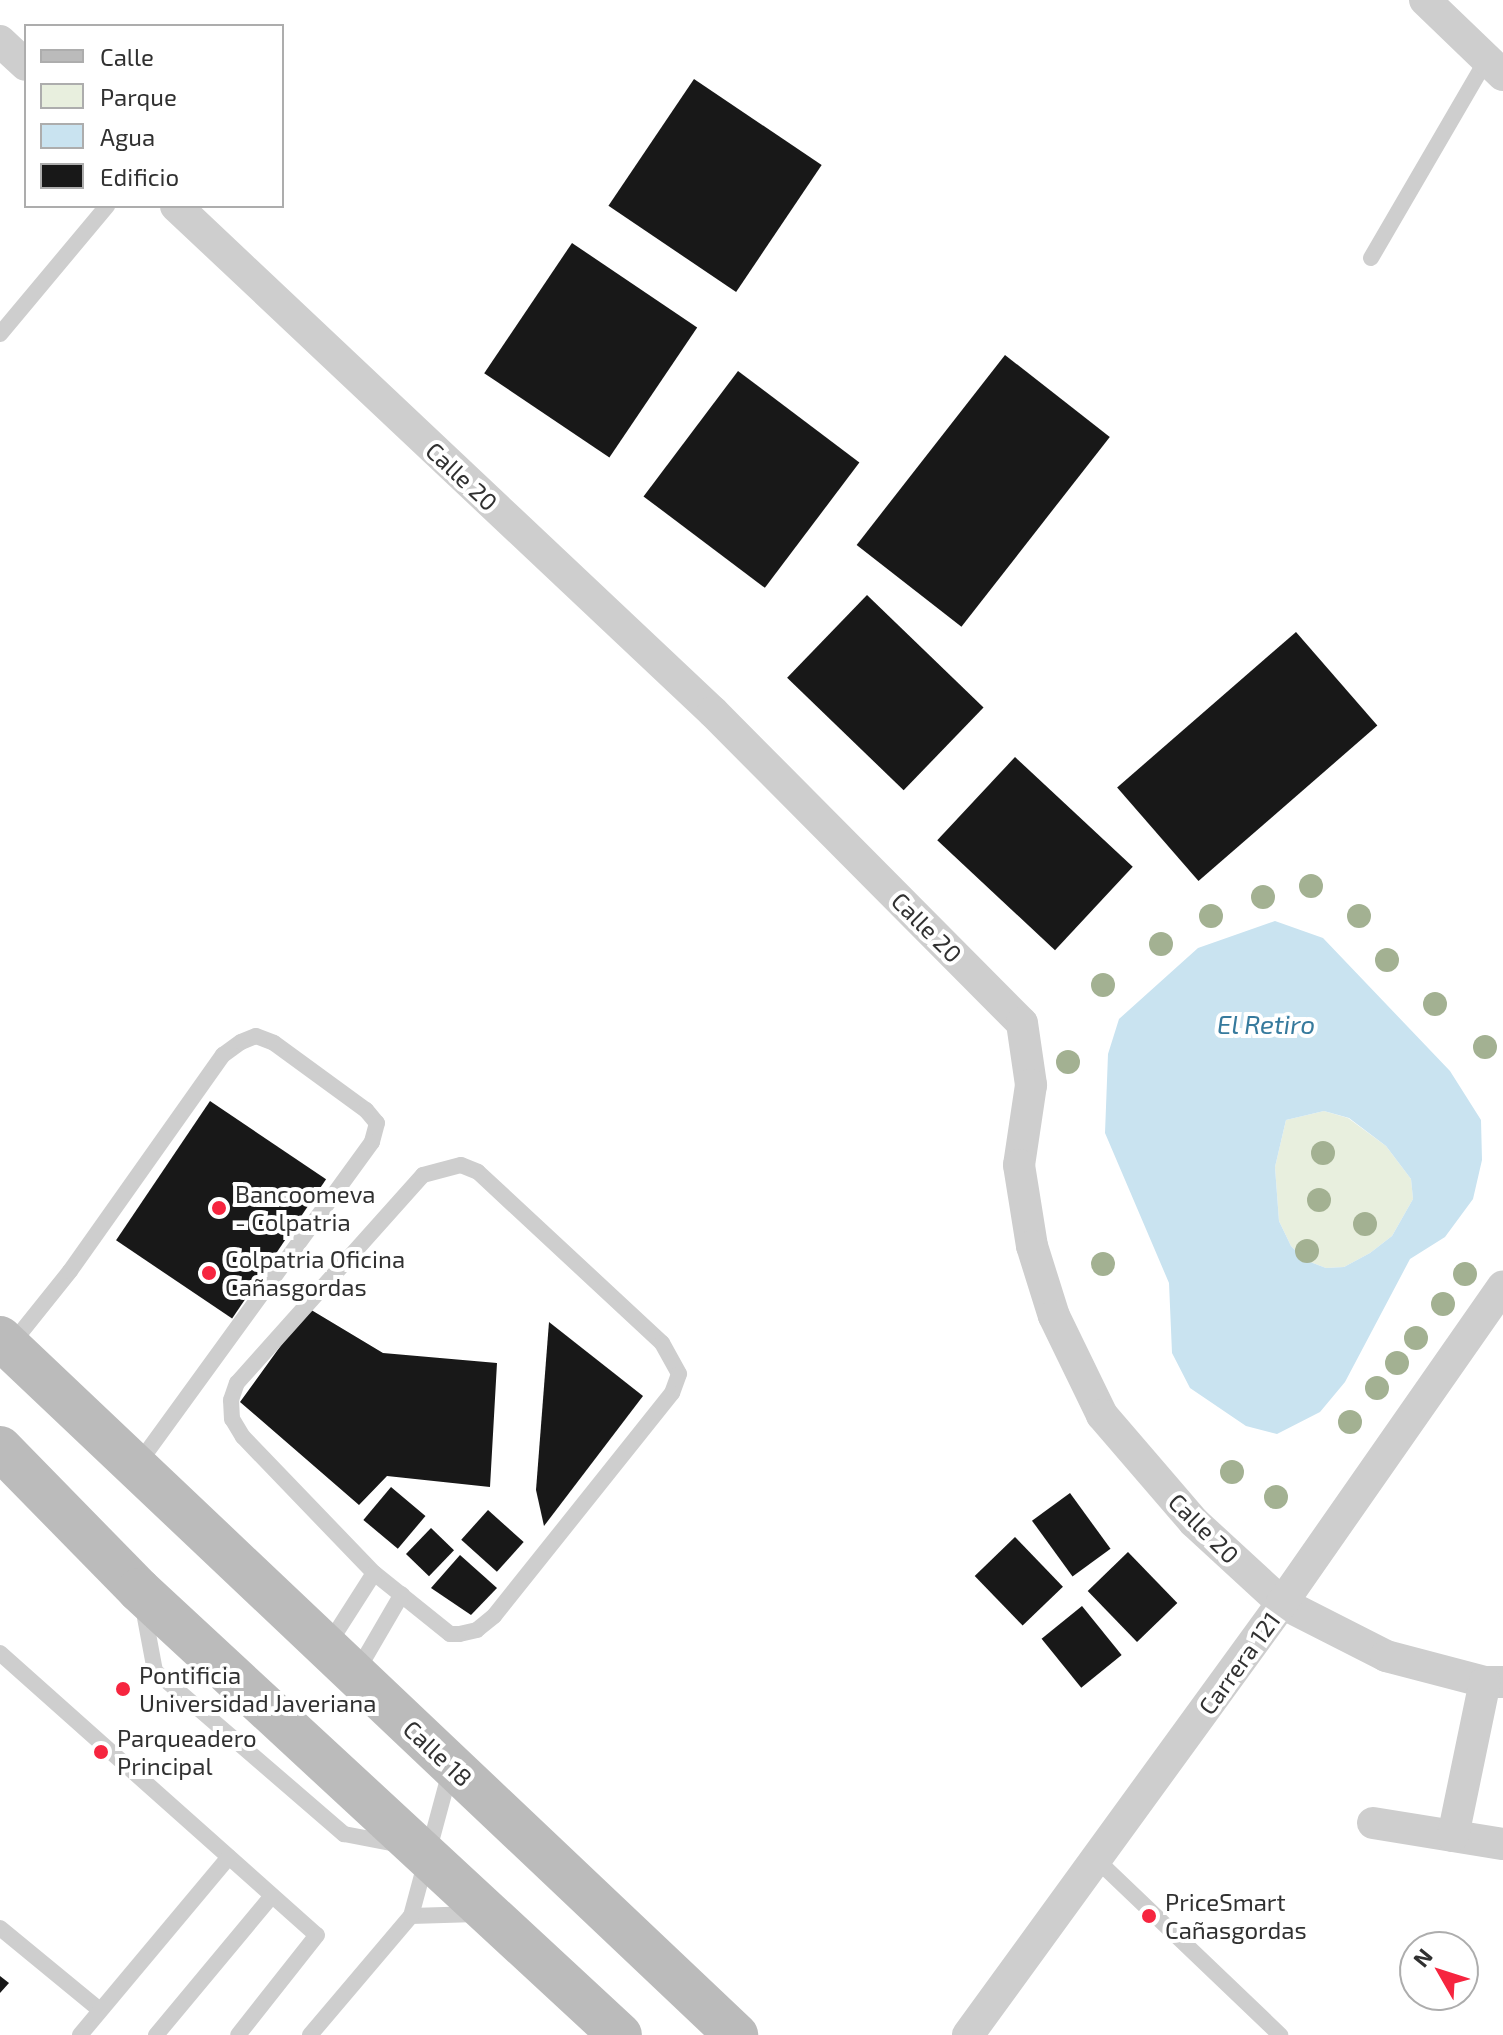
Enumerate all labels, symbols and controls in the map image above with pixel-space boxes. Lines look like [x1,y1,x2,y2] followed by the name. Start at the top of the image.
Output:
[24,24,284,208] legend
[100,42,154,71] text: Calle
[100,82,177,111] text: Parque
[100,122,155,151] text: Agua
[100,162,179,191] text: Edificio
[420,436,504,516] street label: Calle 20
[886,886,968,968] street label: Calle 20
[1217,1008,1315,1040] water label: El Retiro
[235,1180,375,1236] place label: Bancoomeva - Colpatria
[210,1199,228,1217] marker: Bancoomeva - Colpatria
[225,1245,405,1301] place label: Colpatria Oficina Cañasgordas
[200,1264,218,1282] marker: Colpatria Oficina Cañasgordas
[1163,1487,1245,1569] street label: Calle 20
[1192,1606,1286,1720] street label: Carrera 121
[139,1661,377,1717] place label: Pontificia Universidad Javeriana
[114,1680,132,1698] marker: Pontificia Universidad Javeriana
[398,1714,478,1792] street label: Calle 18
[117,1724,257,1780] place label: Parqueadero Principal
[92,1743,110,1761] marker: Parqueadero Principal
[1165,1888,1307,1944] place label: PriceSmart Cañasgordas
[1140,1907,1158,1925] marker: PriceSmart Cañasgordas
[1399,1931,1479,2011] north arrow
[1407,1943,1437,1972] text: N

